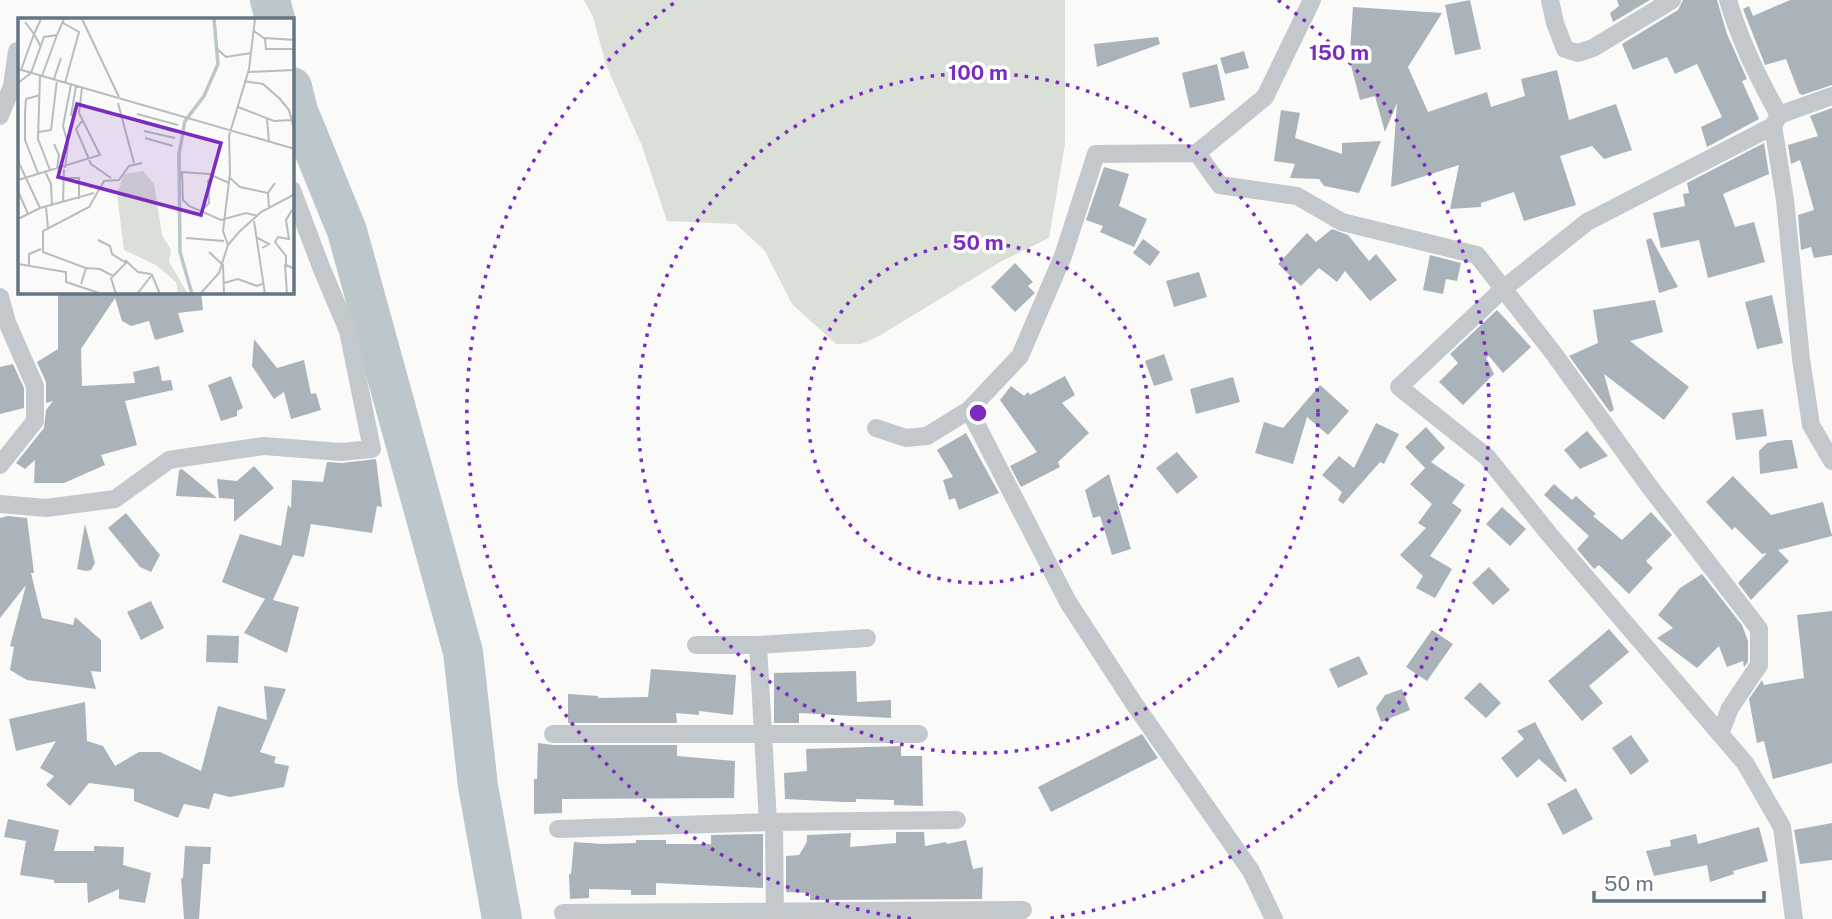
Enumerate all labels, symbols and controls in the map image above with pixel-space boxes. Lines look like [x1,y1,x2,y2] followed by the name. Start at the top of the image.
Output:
[18,18,294,294] inset map
[1309,40,1369,65] text: 150 m
[948,60,1008,85] text: 100 m
[952,230,1004,255] text: 50 m
[966,401,990,425] centre of rings
[1594,860,1764,904] scale bar
[1604,871,1654,896] text: 50 m

